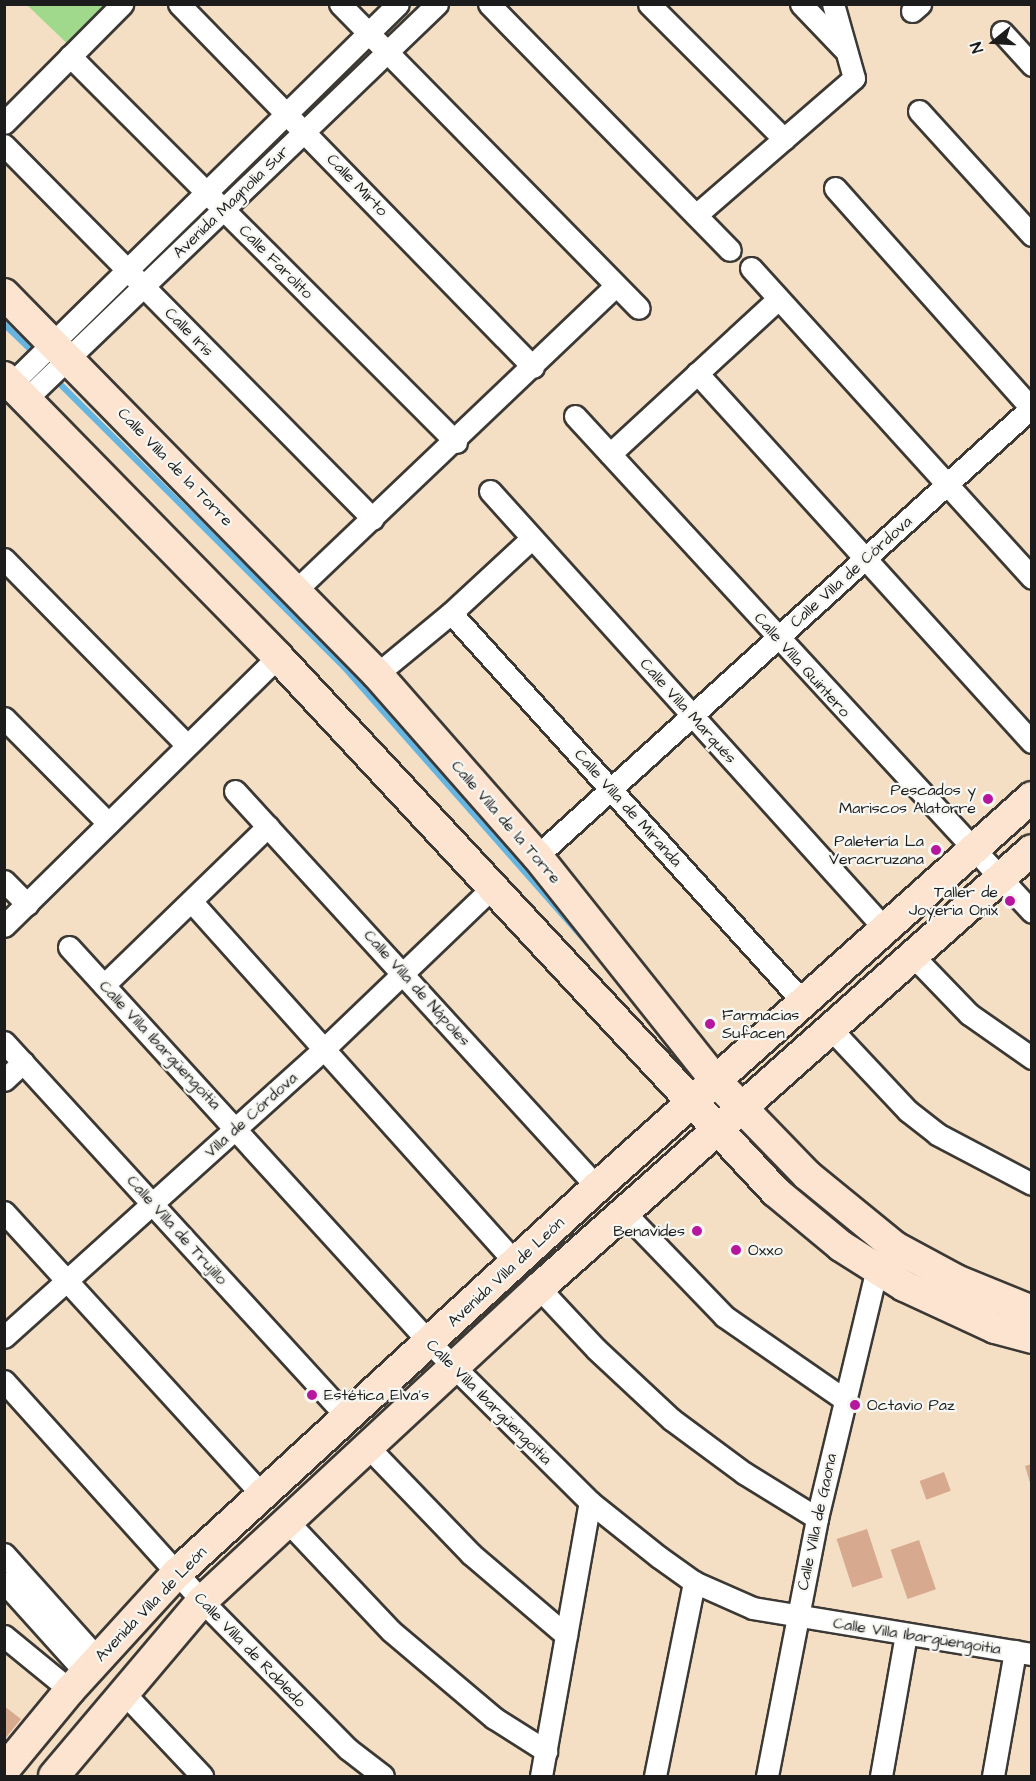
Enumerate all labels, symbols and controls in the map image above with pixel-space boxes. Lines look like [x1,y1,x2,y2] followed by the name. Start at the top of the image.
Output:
[964,12,1024,72] north arrow
[965,39,989,56] text: N
[169,142,293,262] street label: Avenida Magnolia Sur
[322,150,392,220] street label: Calle Mirto
[235,221,317,303] street label: Calle Farolito
[161,304,217,360] street label: Calle Iris
[113,404,237,530] street label: Calle Villa de la Torre
[786,512,916,632] street label: Calle Villa de Córdova
[750,609,854,721] street label: Calle Villa Quintero
[636,654,740,768] street label: Calle Villa Marqués
[570,745,686,871] street label: Calle Villa de Miranda
[447,756,565,888] street label: Calle Villa de la Torre
[839,780,976,818] place label: Pescados y Mariscos Alatorre
[981,792,995,806] marker: Pescados y Mariscos Alatorre
[829,831,924,869] place label: Paletería La Veracruzana
[929,843,943,857] marker: Paletería La Veracruzana
[909,882,998,920] place label: Taller de Joyeria Onix
[1003,894,1017,908] marker: Taller de Joyeria Onix
[360,926,474,1050] street label: Calle Villa de Nápoles
[95,976,225,1114] street label: Calle Villa Ibargüengoitia
[722,1005,799,1043] place label: Farmacias Sufacen
[703,1017,717,1031] marker: Farmacias Sufacen
[201,1068,301,1162] street label: Villa de Córdova
[123,1171,231,1289] street label: Calle Villa de Trujillo
[444,1213,568,1331] street label: Avenida Villa de León
[613,1221,685,1241] place label: Benavides
[690,1224,704,1238] marker: Benavides
[748,1240,783,1260] place label: Oxxo
[729,1243,743,1257] marker: Oxxo
[422,1335,556,1469] street label: Calle Villa Ibargüengoitia
[324,1385,429,1405] place label: Estética Elva’s
[305,1388,319,1402] marker: Estética Elva’s
[867,1395,955,1415] place label: Octavio Paz
[848,1398,862,1412] marker: Octavio Paz
[793,1452,841,1592] street label: Calle Villa de Gaona
[91,1543,211,1665] street label: Avenida Villa de León
[190,1588,310,1712] street label: Calle Villa de Robledo
[832,1613,1002,1659] street label: Calle Villa Ibargüengoitia

